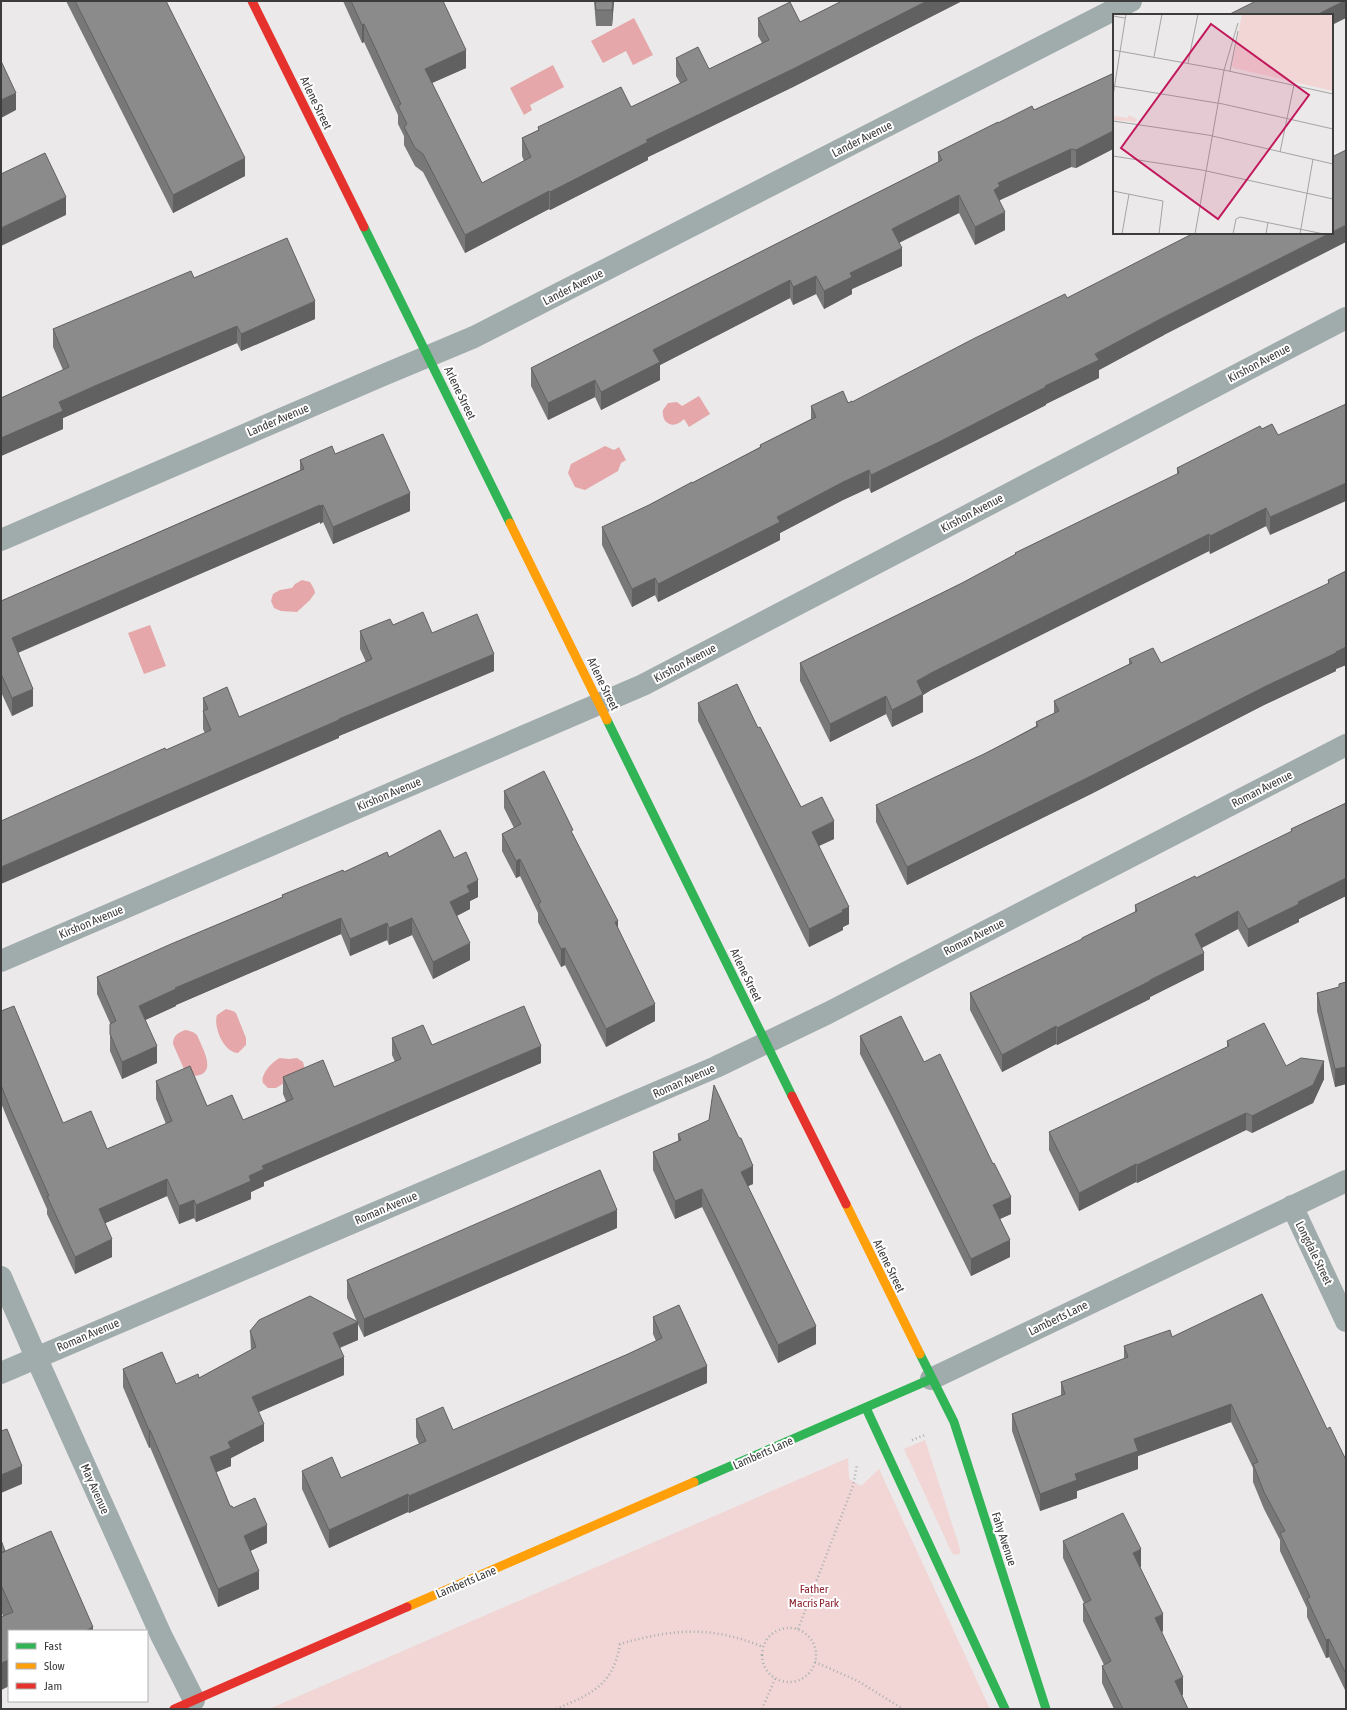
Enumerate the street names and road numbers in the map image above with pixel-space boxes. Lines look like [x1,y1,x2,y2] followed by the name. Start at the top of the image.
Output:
[297,74,335,132] street label: Arlene Street
[830,118,894,160] street label: Lander Avenue
[541,266,605,308] street label: Lander Avenue
[1225,341,1293,385] street label: Kirshon Avenue
[441,364,479,422] street label: Arlene Street
[245,401,311,439] street label: Lander Avenue
[938,491,1006,535] street label: Kirshon Avenue
[651,641,719,685] street label: Kirshon Avenue
[584,655,622,713] street label: Arlene Street
[1229,768,1295,810] street label: Roman Avenue
[355,774,423,814] street label: Kirshon Avenue
[57,902,125,942] street label: Kirshon Avenue
[941,916,1007,958] street label: Roman Avenue
[727,946,765,1004] street label: Arlene Street
[651,1061,717,1101] street label: Roman Avenue
[353,1189,419,1227] street label: Roman Avenue
[1293,1219,1336,1287] street label: Longdale Street
[870,1237,908,1295] street label: Arlene Street
[1026,1298,1090,1338] street label: Lamberts Lane
[55,1316,121,1354] street label: Roman Avenue
[731,1434,795,1472] street label: Lamberts Lane
[78,1462,112,1516] street label: May Avenue
[989,1510,1019,1568] street label: Fahy Avenue
[434,1563,498,1601] street label: Lamberts Lane

